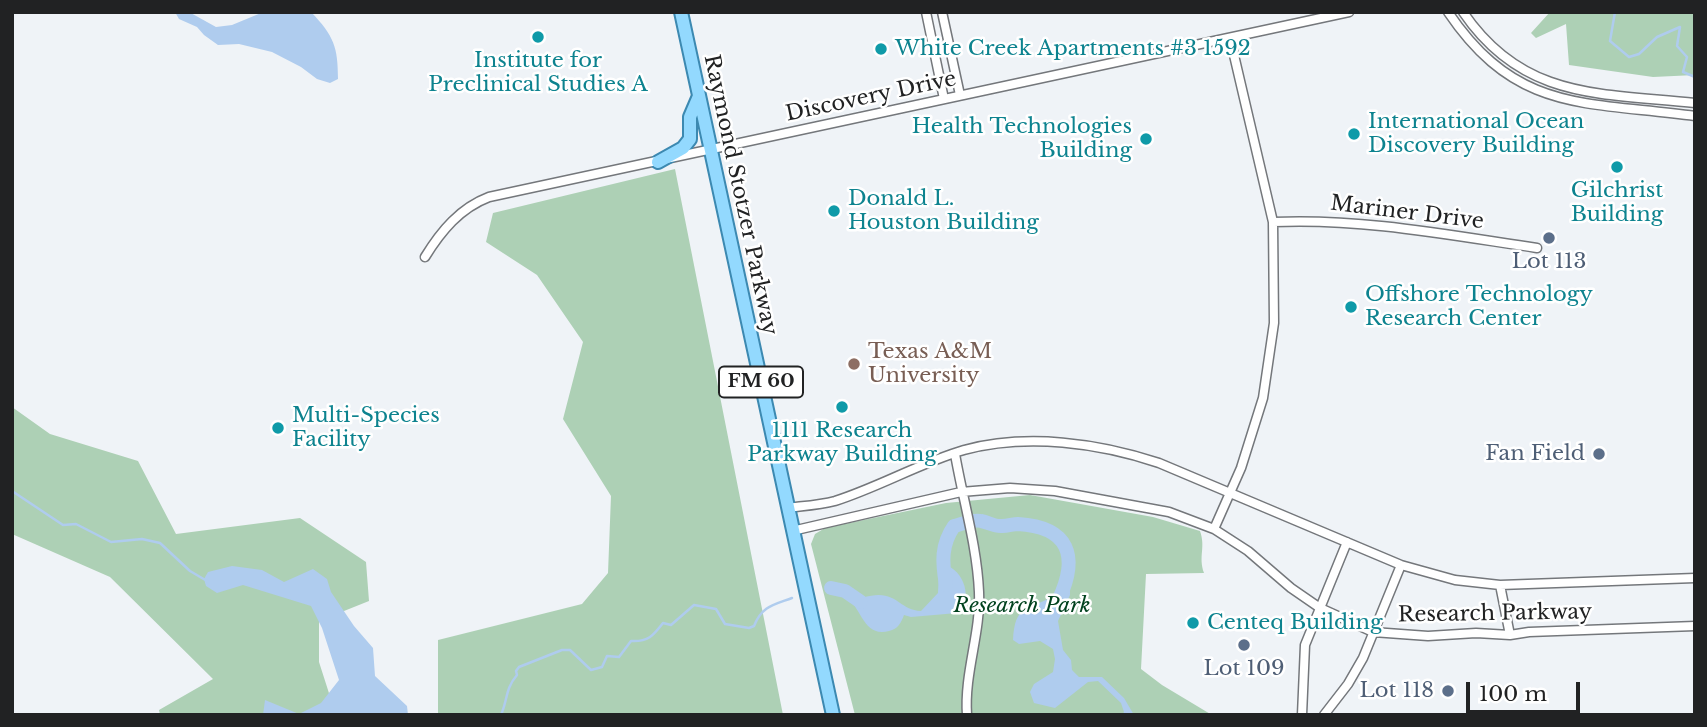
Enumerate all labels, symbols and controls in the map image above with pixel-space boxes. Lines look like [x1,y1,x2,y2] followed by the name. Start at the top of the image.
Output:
[530,29,546,45] marker: Institute for Preclinical Studies A
[895,36,1251,62] place label: White Creek Apartments #3 1592
[873,41,889,57] marker: White Creek Apartments #3 1592
[428,48,648,98] place label: Institute for Preclinical Studies A
[698,53,782,337] street label: Raymond Stotzer Parkway
[783,67,959,127] street label: Discovery Drive
[1368,109,1584,159] place label: International Ocean Discovery Building
[912,114,1132,164] place label: Health Technologies Building
[1346,126,1362,142] marker: International Ocean Discovery Building
[1138,131,1154,147] marker: Health Technologies Building
[1609,159,1625,175] marker: Gilchrist Building
[1571,178,1663,228] place label: Gilchrist Building
[848,186,1039,236] place label: Donald L. Houston Building
[1329,191,1485,235] street label: Mariner Drive
[826,203,842,219] marker: Donald L. Houston Building
[1541,230,1557,246] marker: Lot 113
[1512,249,1586,275] place label: Lot 113
[1365,282,1593,332] place label: Offshore Technology Research Center
[1343,299,1359,315] marker: Offshore Technology Research Center
[868,339,992,389] place label: Texas A&M University
[846,356,862,372] marker: Texas A&M University
[719,366,803,398] road number: FM 60
[834,399,850,415] marker: 1111 Research Parkway Building
[292,403,440,453] place label: Multi-Species Facility
[747,418,937,468] place label: 1111 Research Parkway Building
[270,420,286,436] marker: Multi-Species Facility
[1485,441,1585,467] place label: Fan Field
[1591,446,1607,462] marker: Fan Field
[953,593,1091,619] park label: Research Park
[1398,600,1592,628] street label: Research Parkway
[1207,610,1382,636] place label: Centeq Building
[1185,615,1201,631] marker: Centeq Building
[1236,637,1252,653] marker: Lot 109
[1204,656,1284,682] place label: Lot 109
[1469,668,1583,712] scale bar
[1360,678,1434,704] place label: Lot 118
[1479,681,1547,707] text: 100 m
[1440,683,1456,699] marker: Lot 118

